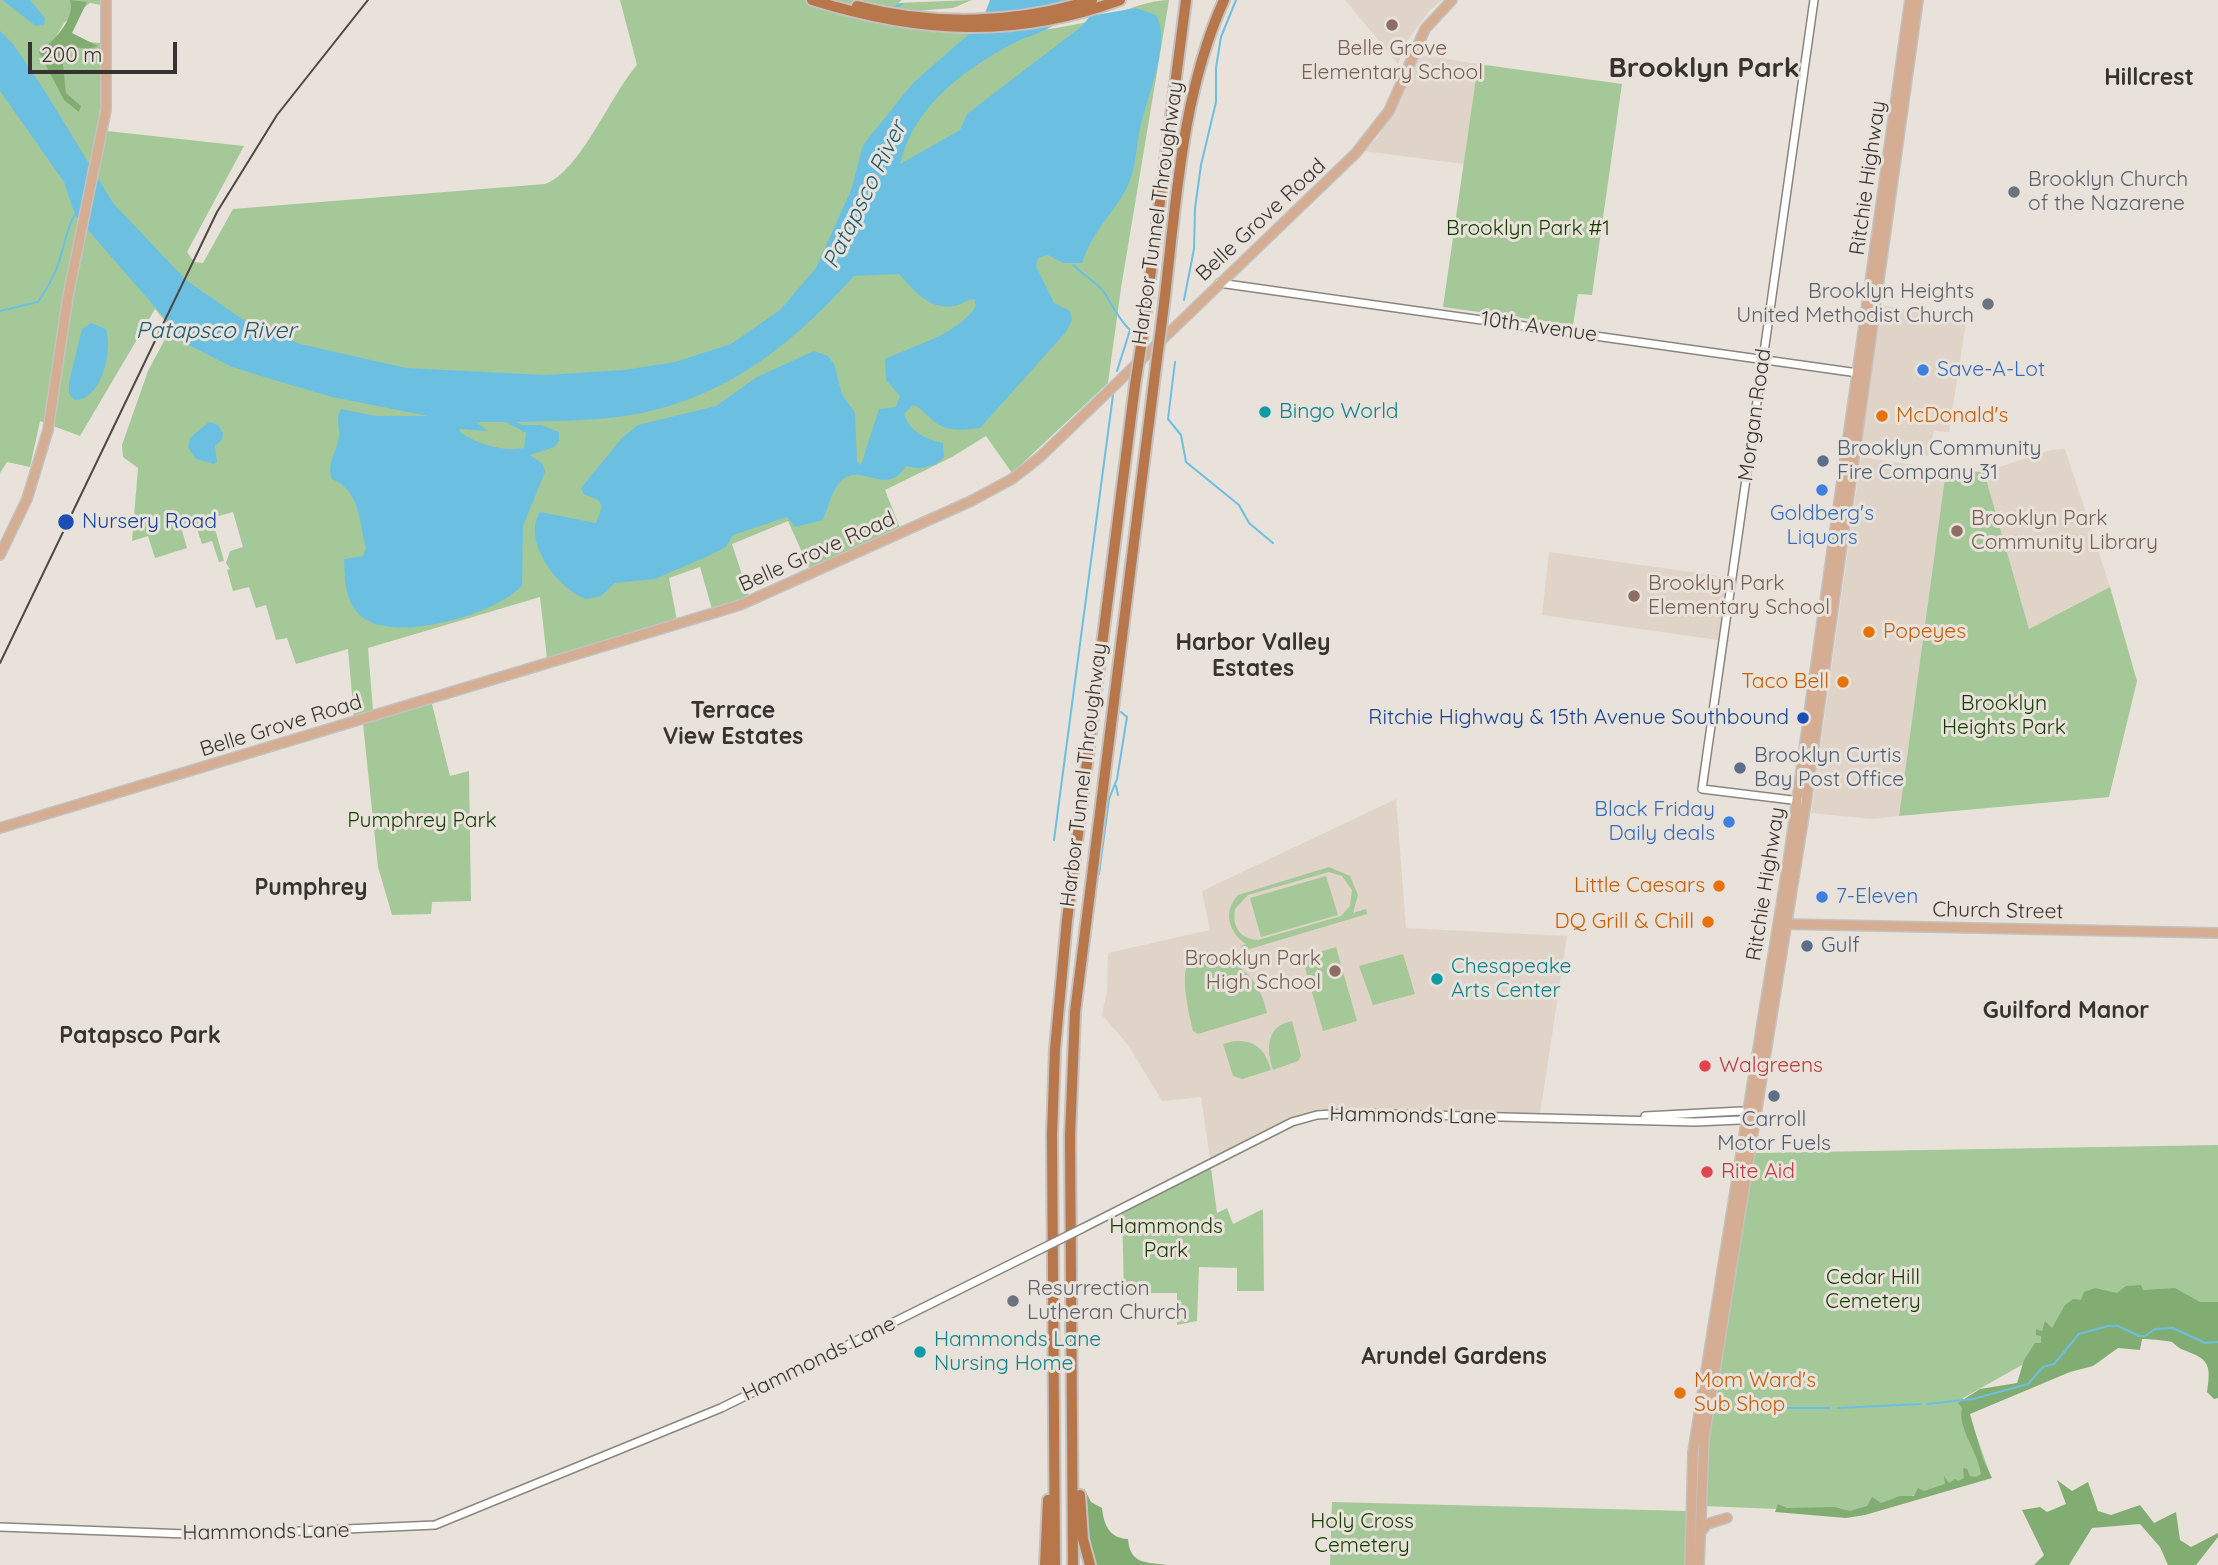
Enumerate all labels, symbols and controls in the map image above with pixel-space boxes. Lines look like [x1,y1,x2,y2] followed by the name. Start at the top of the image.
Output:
[1384,17,1400,33] marker: Belle Grove Elementary School
[32,28,180,72] scale bar
[1301,36,1483,86] place label: Belle Grove Elementary School
[41,41,103,67] text: 200 m
[1608,52,1800,86] district label: Brooklyn Park
[2104,64,2194,92] district label: Hillcrest
[1127,79,1189,347] street label: Harbor Tunnel Throughway
[1845,99,1891,257] street label: Ritchie Highway
[817,117,913,273] water label: Patapsco River
[1191,153,1331,287] street label: Belle Grove Road
[2028,167,2188,217] place label: Brooklyn Church of the Nazarene
[2006,184,2022,200] marker: Brooklyn Church of the Nazarene
[1446,216,1610,242] park label: Brooklyn Park #1
[1736,279,1974,329] place label: Brooklyn Heights United Methodist Church
[1980,296,1996,312] marker: Brooklyn Heights United Methodist Church
[1479,306,1599,348] street label: 10th Avenue
[136,317,296,345] water label: Patapsco River
[1733,347,1777,483] street label: Morgan Road
[1937,357,2045,383] place label: Save-A-Lot
[1915,362,1931,378] marker: Save-A-Lot
[1279,399,1398,425] place label: Bingo World
[1896,403,2008,429] place label: McDonald's
[1257,404,1273,420] marker: Bingo World
[1874,408,1890,424] marker: McDonald's
[1837,436,2041,486] place label: Brooklyn Community Fire Company 31
[1815,453,1831,469] marker: Brooklyn Community Fire Company 31
[1814,482,1830,498] marker: Goldberg's Liquors
[1770,501,1874,551] place label: Goldberg's Liquors
[735,506,899,598] street label: Belle Grove Road
[1971,506,2158,556] place label: Brooklyn Park Community Library
[82,509,217,535] place label: Nursery Road
[56,512,76,532] marker: Nursery Road
[1949,523,1965,539] marker: Brooklyn Park Community Library
[1648,571,1830,621] place label: Brooklyn Park Elementary School
[1626,588,1642,604] marker: Brooklyn Park Elementary School
[1883,619,1966,645] place label: Popeyes
[1861,624,1877,640] marker: Popeyes
[1175,629,1331,683] district label: Harbor Valley Estates
[1055,641,1113,909] street label: Harbor Tunnel Throughway
[1741,669,1829,695] place label: Taco Bell
[1835,674,1851,690] marker: Taco Bell
[197,689,365,763] street label: Belle Grove Road
[1942,691,2066,741] park label: Brooklyn Heights Park
[663,697,803,751] district label: Terrace View Estates
[1368,705,1789,731] place label: Ritchie Highway & 15th Avenue Southbound
[1795,710,1811,726] marker: Ritchie Highway & 15th Avenue Southbound
[1754,743,1904,793] place label: Brooklyn Curtis Bay Post Office
[1732,760,1748,776] marker: Brooklyn Curtis Bay Post Office
[1594,797,1715,847] place label: Black Friday Daily deals
[1741,805,1791,963] street label: Ritchie Highway
[347,808,497,834] park label: Pumphrey Park
[1721,814,1737,830] marker: Black Friday Daily deals
[1574,873,1705,899] place label: Little Caesars
[255,874,367,902] district label: Pumphrey
[1711,878,1727,894] marker: Little Caesars
[1836,884,1918,910] place label: 7-Eleven
[1814,889,1830,905] marker: 7-Eleven
[1932,897,2064,925] street label: Church Street
[1555,909,1694,935] place label: DQ Grill & Chill
[1700,914,1716,930] marker: DQ Grill & Chill
[1821,933,1860,959] place label: Gulf
[1799,938,1815,954] marker: Gulf
[1184,946,1321,996] place label: Brooklyn Park High School
[1451,954,1571,1004] place label: Chesapeake Arts Center
[1327,963,1343,979] marker: Brooklyn Park High School
[1429,971,1445,987] marker: Chesapeake Arts Center
[1983,997,2149,1025] district label: Guilford Manor
[59,1022,221,1050] district label: Patapsco Park
[1719,1053,1823,1079] place label: Walgreens
[1697,1058,1713,1074] marker: Walgreens
[1766,1088,1782,1104] marker: Carroll Motor Fuels
[1329,1102,1497,1130] street label: Hammonds Lane
[1717,1107,1831,1157] place label: Carroll Motor Fuels
[1721,1159,1795,1185] place label: Rite Aid
[1699,1164,1715,1180] marker: Rite Aid
[1109,1214,1223,1264] park label: Hammonds Park
[1825,1265,1921,1315] park label: Cedar Hill Cemetery
[1027,1276,1187,1326] place label: Resurrection Lutheran Church
[1005,1293,1021,1309] marker: Resurrection Lutheran Church
[738,1311,900,1407] street label: Hammonds Lane
[934,1327,1101,1377] place label: Hammonds Lane Nursing Home
[1361,1343,1547,1371] district label: Arundel Gardens
[912,1344,928,1360] marker: Hammonds Lane Nursing Home
[1694,1368,1816,1418] place label: Mom Ward's Sub Shop
[1672,1385,1688,1401] marker: Mom Ward's Sub Shop
[1310,1509,1414,1559] park label: Holy Cross Cemetery
[182,1518,350,1546] street label: Hammonds Lane

